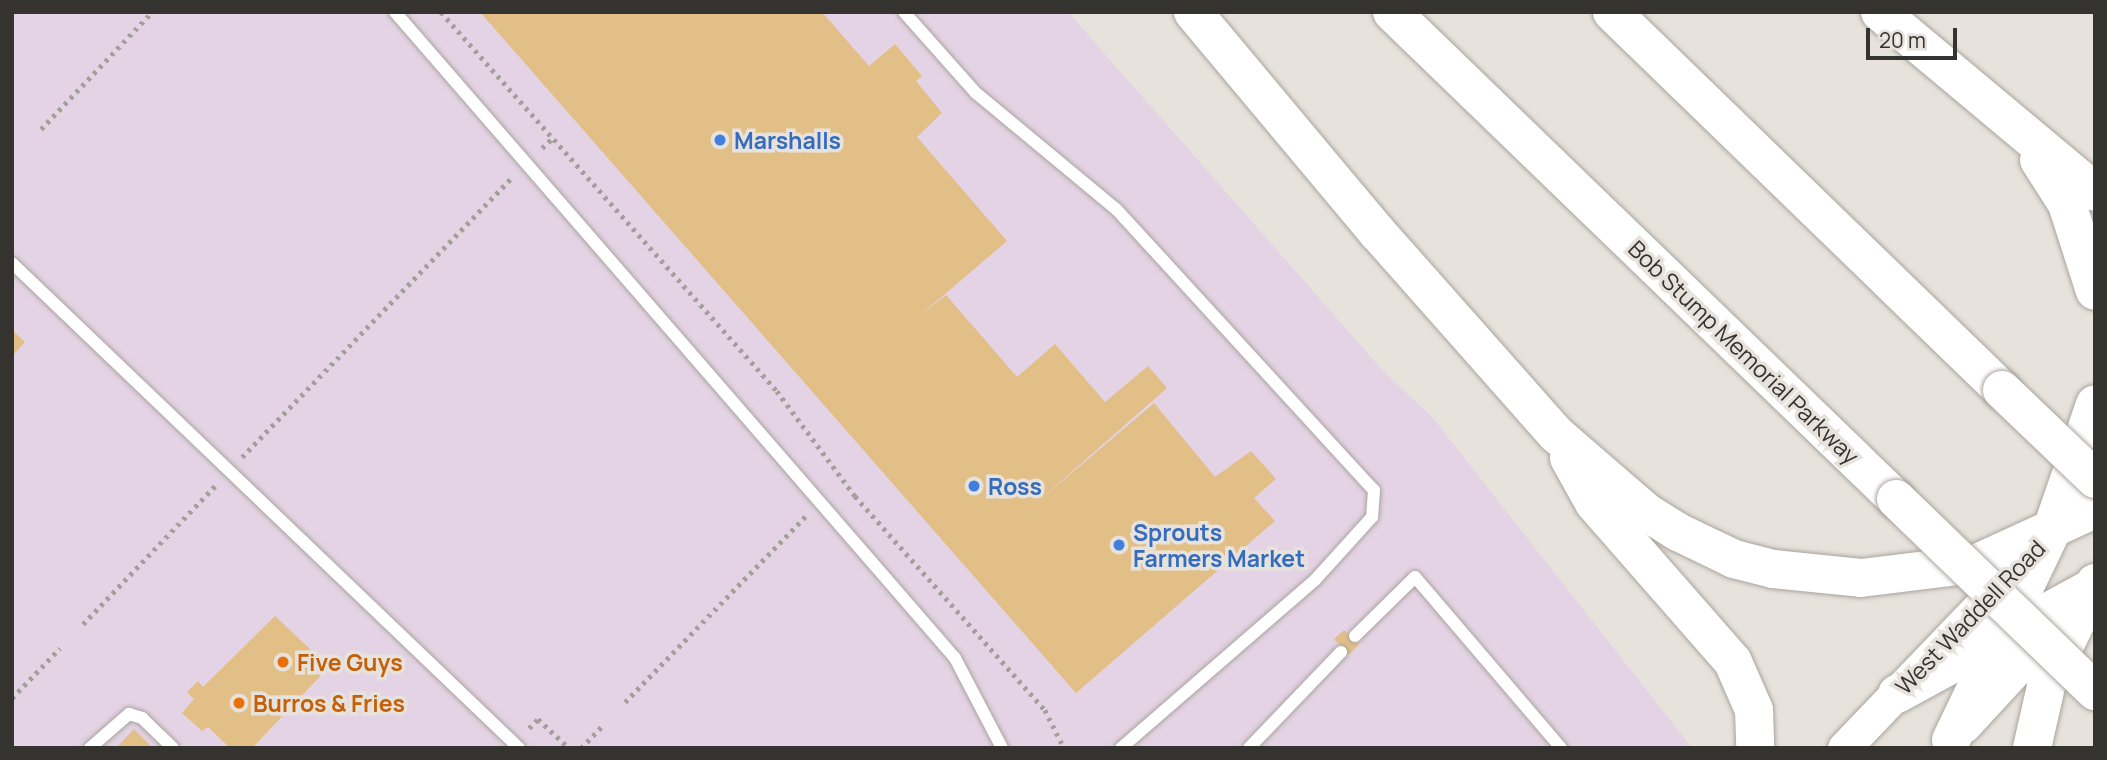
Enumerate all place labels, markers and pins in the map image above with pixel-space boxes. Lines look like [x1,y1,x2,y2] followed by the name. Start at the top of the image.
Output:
[734,126,841,154] place label: Marshalls
[712,132,728,148] marker: Marshalls
[988,472,1042,500] place label: Ross
[966,478,982,494] marker: Ross
[1133,518,1305,572] place label: Sprouts Farmers Market
[1111,537,1127,553] marker: Sprouts Farmers Market
[297,648,403,676] place label: Five Guys
[275,654,291,670] marker: Five Guys
[253,689,405,717] place label: Burros & Fries
[231,695,247,711] marker: Burros & Fries

